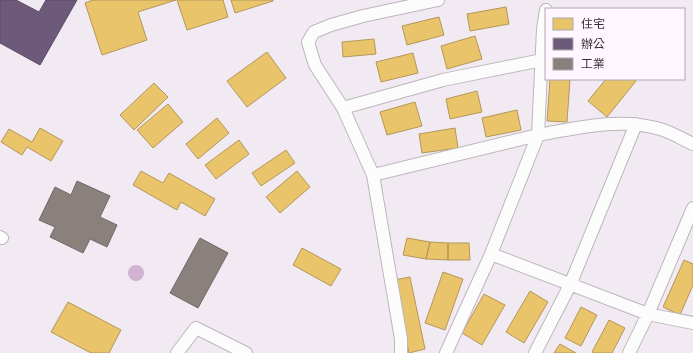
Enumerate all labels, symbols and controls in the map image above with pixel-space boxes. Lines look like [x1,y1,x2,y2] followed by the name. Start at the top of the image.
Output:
[545,8,685,80] legend
[581,17,605,31] text: 住宅
[581,37,605,51] text: 辦公
[581,57,605,71] text: 工業

